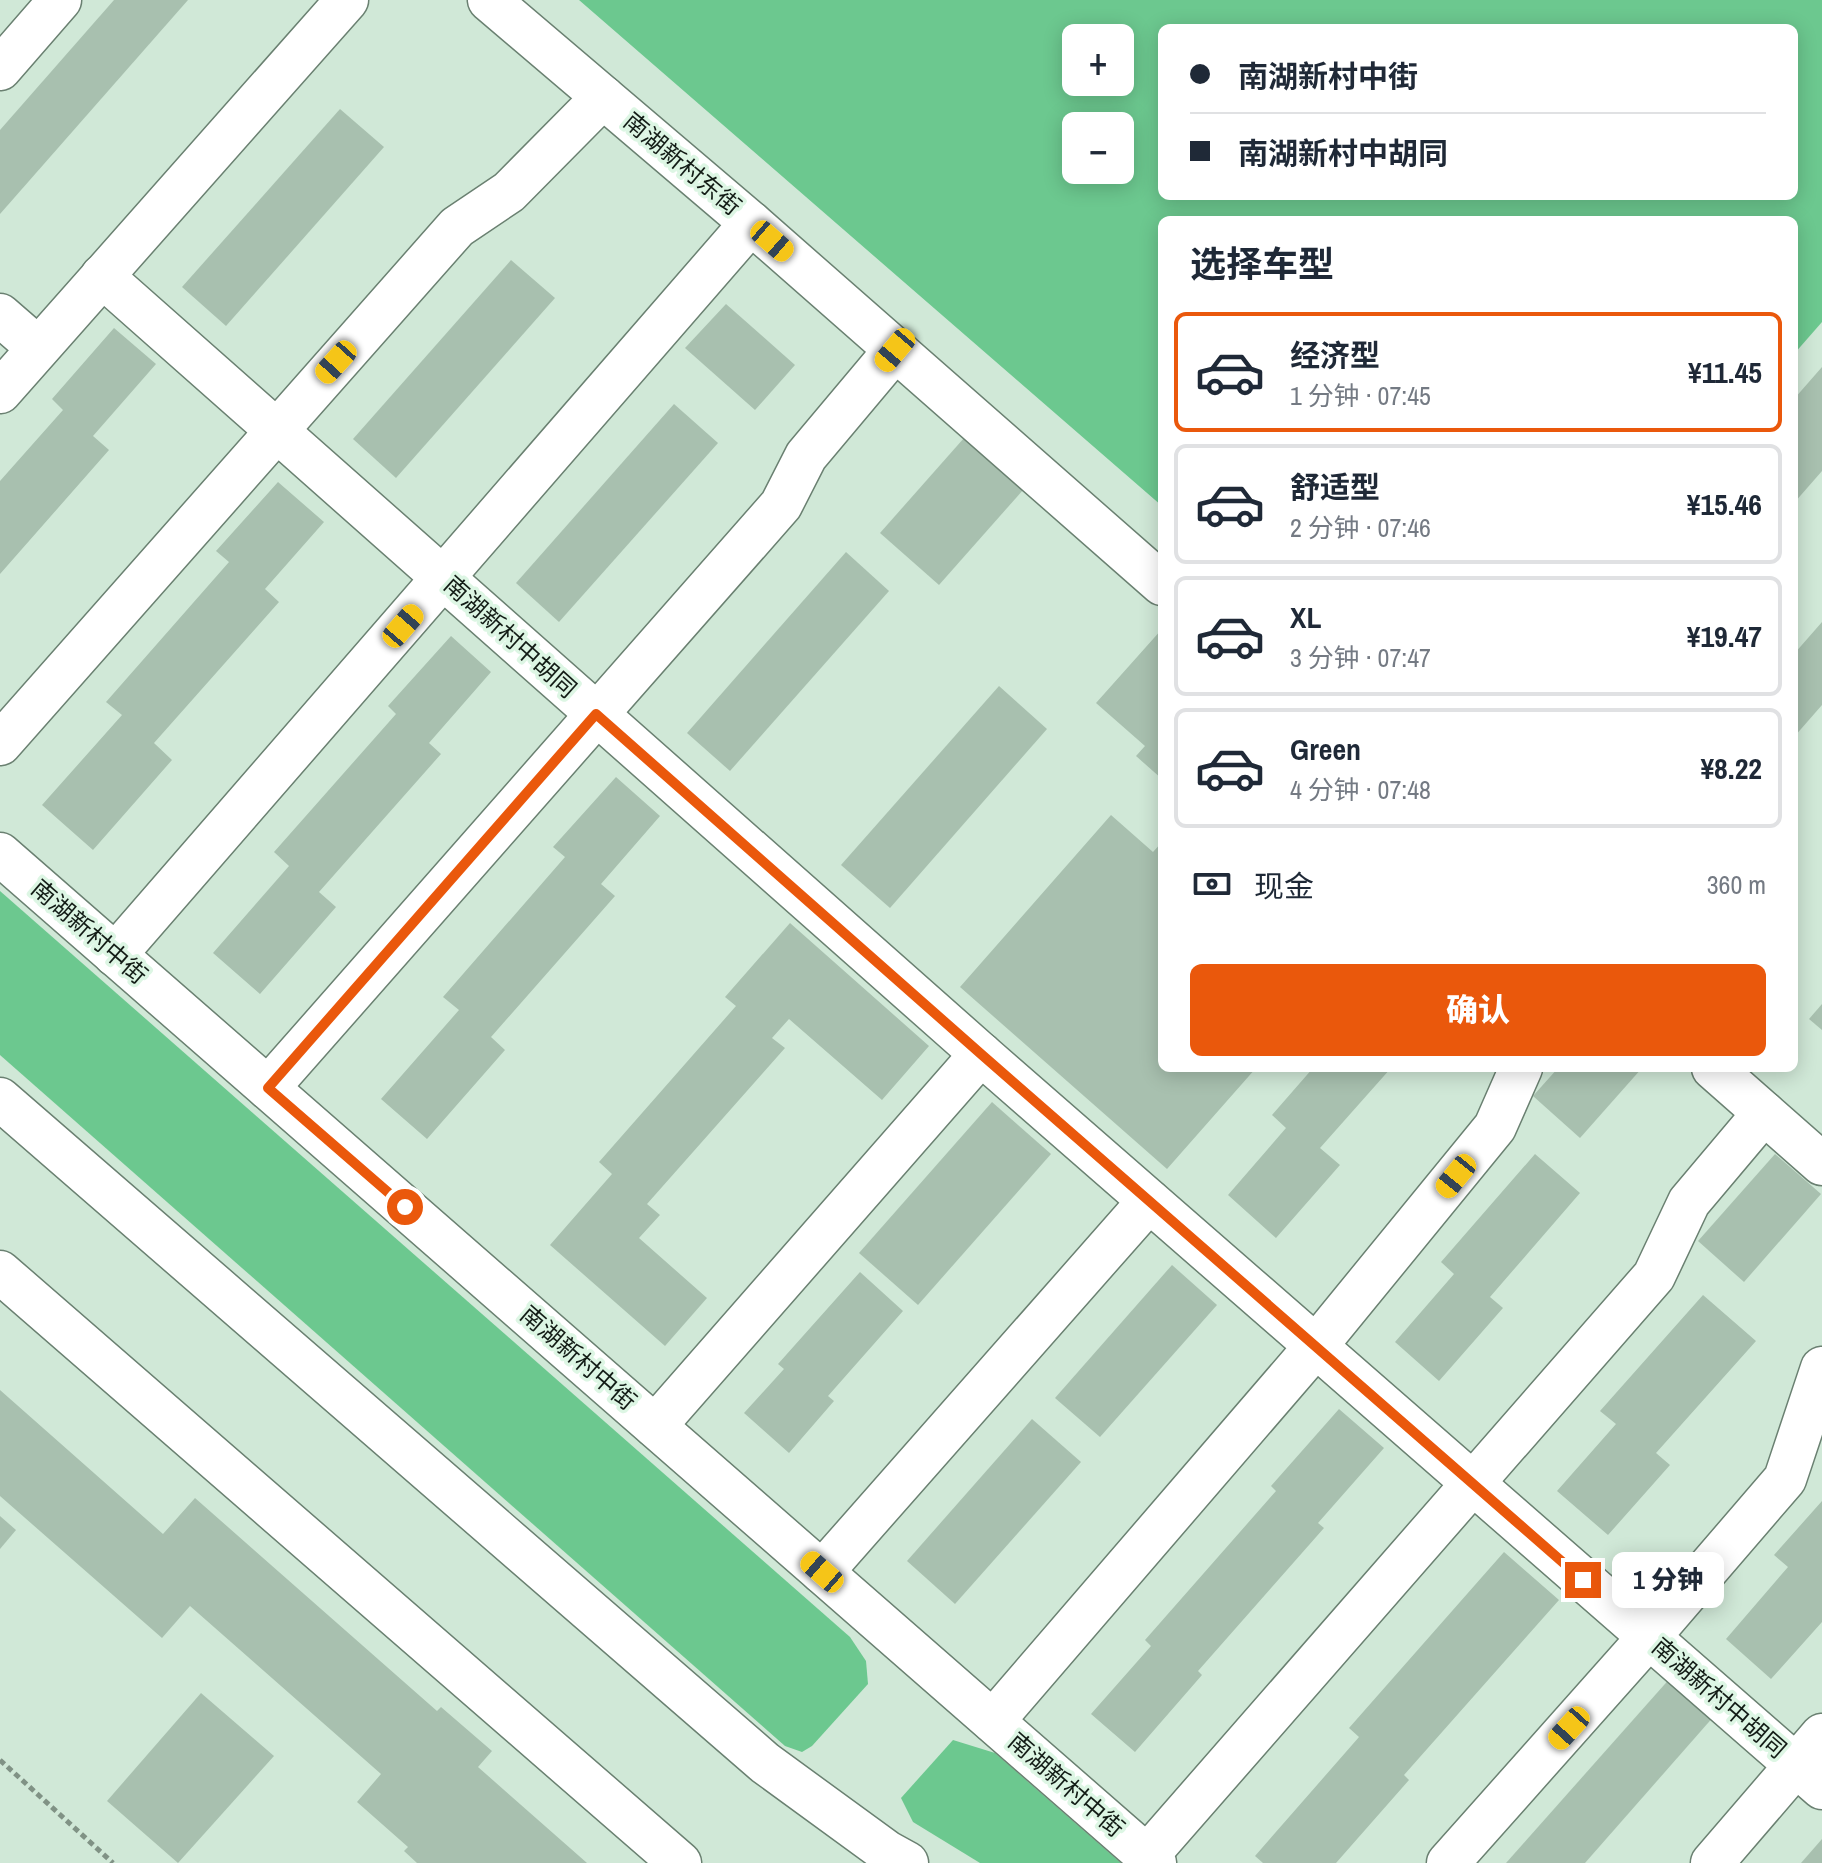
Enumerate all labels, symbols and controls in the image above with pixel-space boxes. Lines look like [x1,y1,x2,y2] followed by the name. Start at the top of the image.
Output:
[1062,24,1134,184] map controls
[1062,24,1134,96] button: +
[1238,56,1418,96] text: 南湖新村中街
[617,105,748,222] street label: 南湖新村东街
[1062,112,1134,184] button: −
[1238,133,1448,173] text: 南湖新村中胡同
[746,216,798,266] car
[1190,240,1334,288] text: 选择车型
[870,324,920,376] car
[1290,335,1380,375] text: 经济型
[311,336,361,388] car
[1194,336,1266,408] icon: car
[1688,352,1762,392] text: ¥11.45
[1290,378,1431,413] text: 1 分钟 · 07:45
[1290,467,1380,507] text: 舒适型
[1194,468,1266,540] icon: car
[1687,484,1762,524] text: ¥15.46
[1290,510,1431,545] text: 2 分钟 · 07:46
[438,568,584,704] street label: 南湖新村中胡同
[1290,597,1321,637] text: XL
[378,600,428,652] car
[1194,600,1266,672] icon: car
[1687,616,1762,656] text: ¥19.47
[1290,640,1431,675] text: 3 分钟 · 07:47
[1290,729,1361,769] text: Green
[1194,732,1266,804] icon: car
[1700,748,1762,788] text: ¥8.22
[1290,772,1431,807] text: 4 分钟 · 07:48
[1190,862,1234,906] icon: cash
[1254,866,1314,906] text: 现金
[1707,867,1766,902] text: 360 m
[25,872,154,991] street label: 南湖新村中街
[1190,964,1766,1056] button: 确认
[1432,1150,1480,1202] car
[387,1189,423,1225] route start
[514,1298,643,1417] street label: 南湖新村中街
[796,1547,848,1597] car
[1611,1552,1723,1608] callout: 1 分钟
[1565,1562,1601,1598] route end
[1633,1562,1703,1597] text: 1 分钟
[1646,1630,1794,1764] street label: 南湖新村中胡同
[1544,1702,1594,1754] car
[1002,1725,1131,1844] street label: 南湖新村中街

